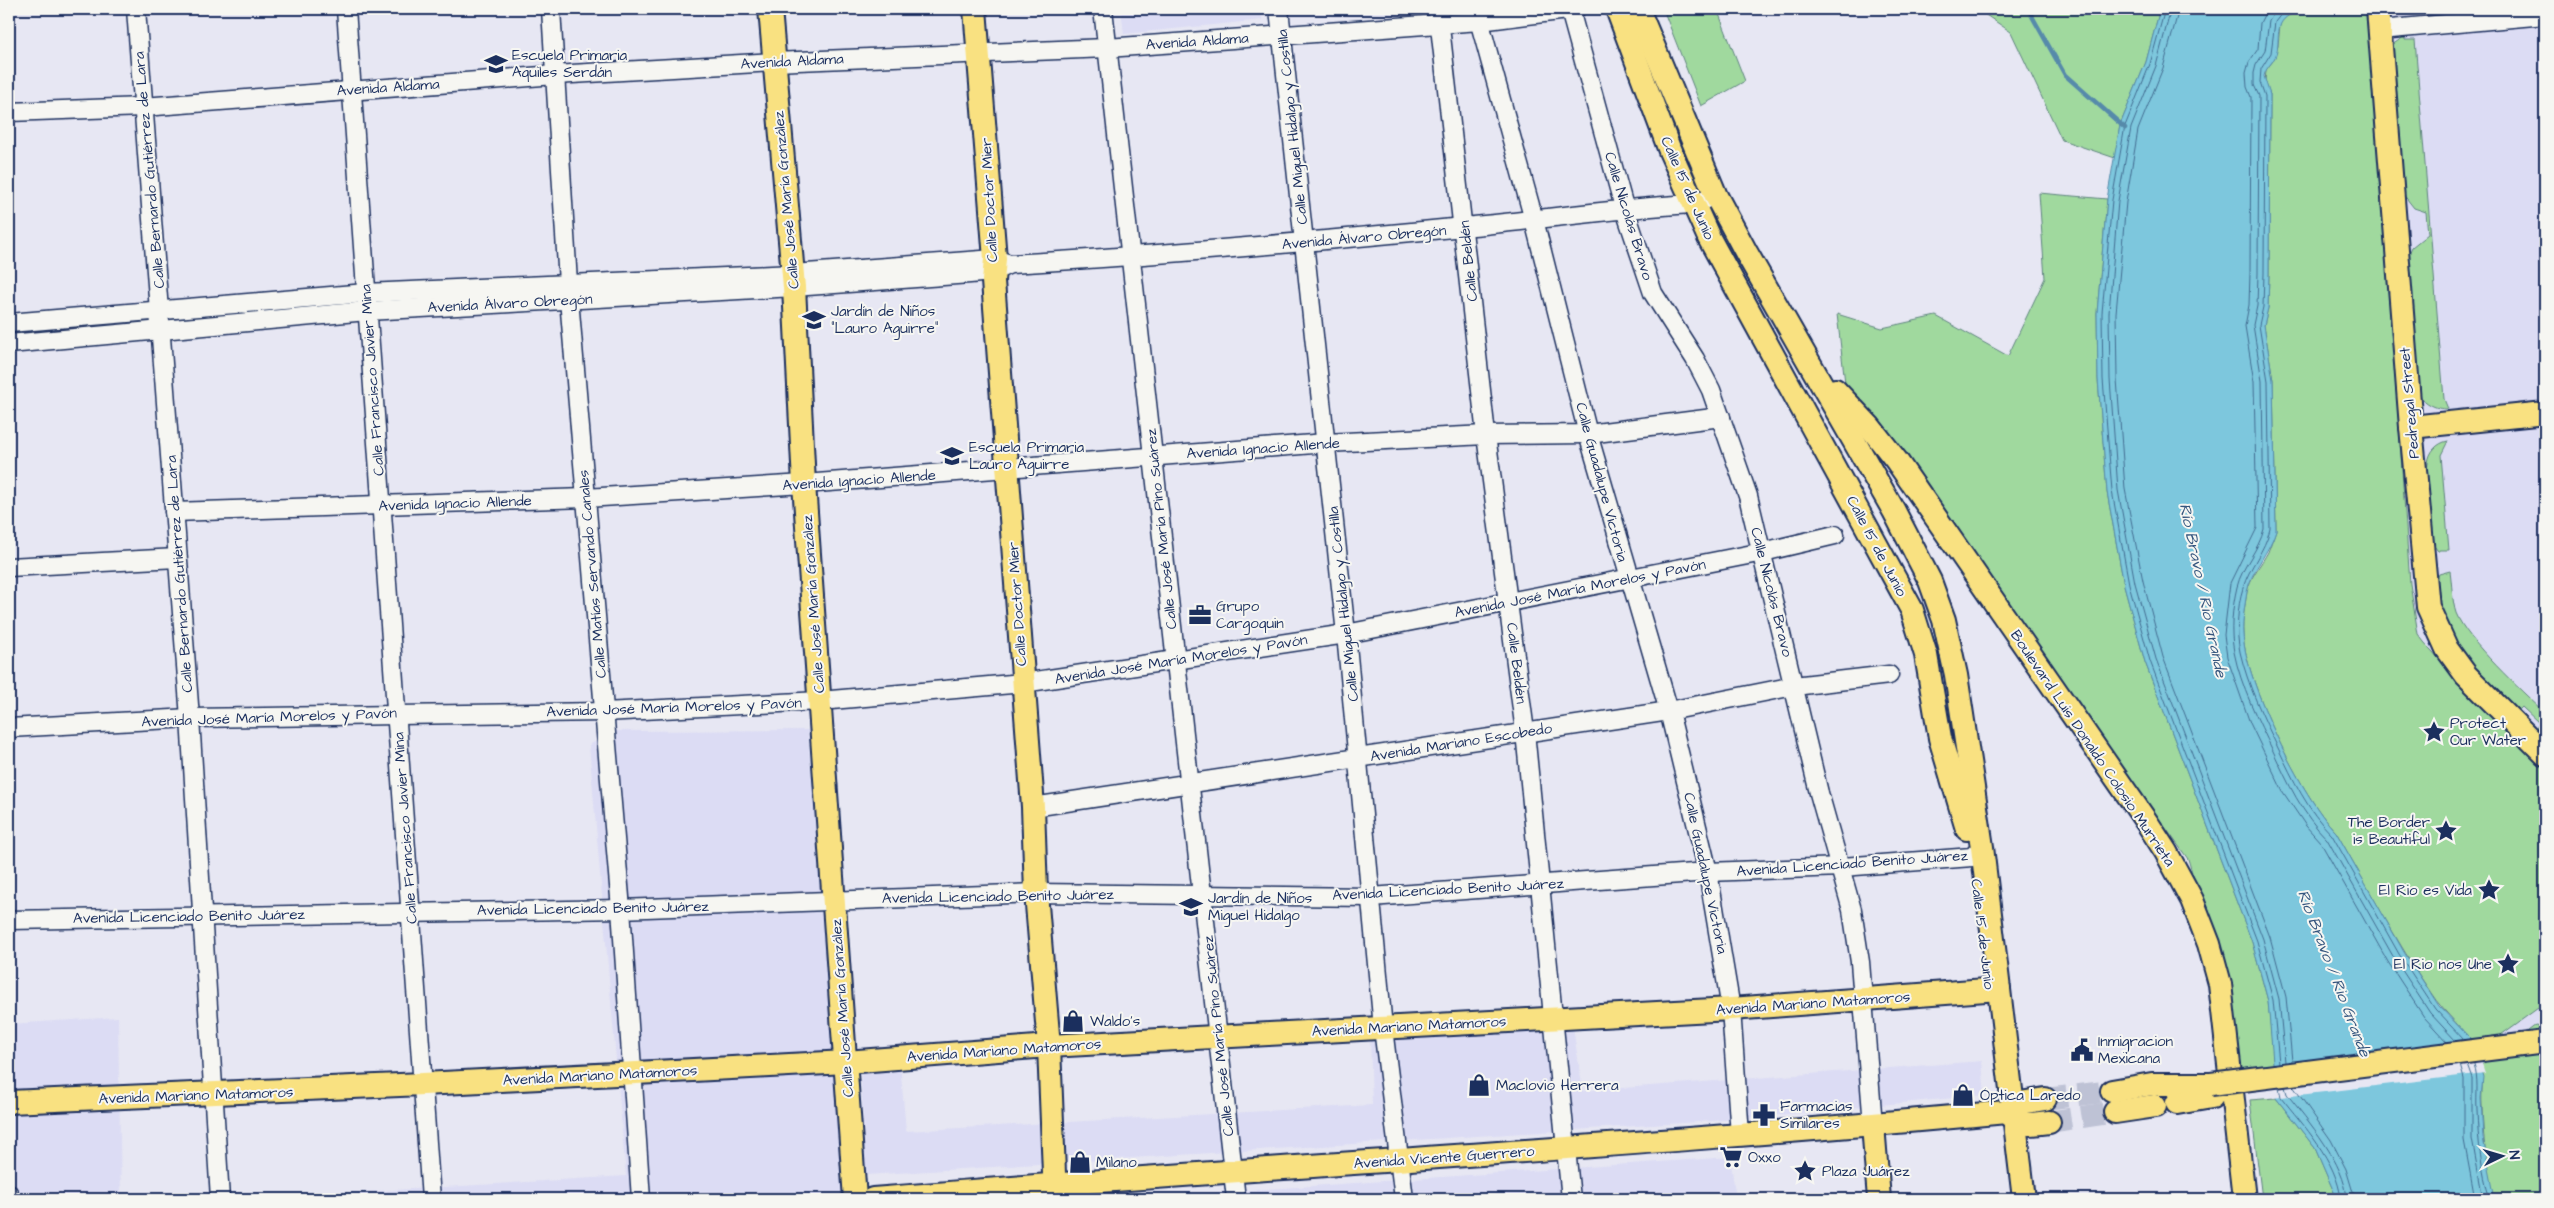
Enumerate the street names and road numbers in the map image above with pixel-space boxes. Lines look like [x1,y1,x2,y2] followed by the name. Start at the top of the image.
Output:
[1145,27,1250,56] street label: Avenida Aldama
[1272,28,1314,226] street label: Calle Miguel Hidalgo y Costilla
[740,48,844,75] street label: Avenida Aldama
[129,50,170,289] street label: Calle Bernardo Gutiérrez de Lara
[336,73,441,102] street label: Avenida Aldama
[768,109,805,290] street label: Calle José María González
[1655,133,1720,244] street label: Calle 15 de Junio
[976,137,1003,263] street label: Calle Doctor Mier
[1599,149,1658,283] street label: Calle Nicolás Bravo
[1454,219,1483,303] street label: Calle Beldén
[1281,220,1448,256] street label: Avenida Álvaro Obregón
[355,283,390,476] street label: Calle Francisco Javier Mina
[427,289,594,319] street label: Avenida Álvaro Obregón
[2394,346,2426,460] street label: Pedregal Street
[1570,400,1633,565] street label: Calle Guadalupe Victoria
[1140,427,1182,630] street label: Calle José María Pino Suárez
[1186,433,1341,465] street label: Avenida Ignacio Allende
[161,454,198,693] street label: Calle Bernardo Gutiérrez de Lara
[782,465,937,497] street label: Avenida Ignacio Allende
[573,468,612,679] street label: Calle Matías Servando Canales
[378,490,532,518] street label: Avenida Ignacio Allende
[1841,492,1912,601] street label: Calle 15 de Junio
[1323,505,1365,703] street label: Calle Miguel Hidalgo y Costilla
[797,514,830,694] street label: Calle José María González
[1745,525,1798,660] street label: Calle Nicolás Bravo
[1003,541,1032,667] street label: Calle Doctor Mier
[1453,554,1708,624] street label: Avenida José María Morelos y Pavón
[1501,621,1532,705] street label: Calle Beldén
[2005,626,2180,871] street label: Boulevard Luis Donaldo Colosio Murrieta
[1053,629,1310,691] street label: Avenida José María Morelos y Pavón
[546,693,803,723] street label: Avenida José María Morelos y Pavón
[141,703,398,733] street label: Avenida José María Morelos y Pavón
[1369,718,1554,767] street label: Avenida Mariano Escobedo
[388,731,423,924] street label: Calle Francisco Javier Mina
[1678,791,1733,956] street label: Calle Guadalupe Victoria
[1736,845,1969,882] street label: Avenida Licenciado Benito Juárez
[1332,873,1565,906] street label: Avenida Licenciado Benito Juárez
[1965,878,2000,991] street label: Calle 15 de Junio
[882,884,1115,909] street label: Avenida Licenciado Benito Juárez
[477,896,710,921] street label: Avenida Licenciado Benito Juárez
[73,904,306,929] street label: Avenida Licenciado Benito Juárez
[826,918,859,1098] street label: Calle José María González
[1197,934,1239,1137] street label: Calle José María Pino Suárez
[1715,986,1911,1021] street label: Avenida Mariano Matamoros
[1311,1011,1507,1042] street label: Avenida Mariano Matamoros
[906,1033,1102,1068] street label: Avenida Mariano Matamoros
[502,1060,698,1091] street label: Avenida Mariano Matamoros
[98,1082,294,1109] street label: Avenida Mariano Matamoros
[1353,1141,1536,1174] street label: Avenida Vicente Guerrero

